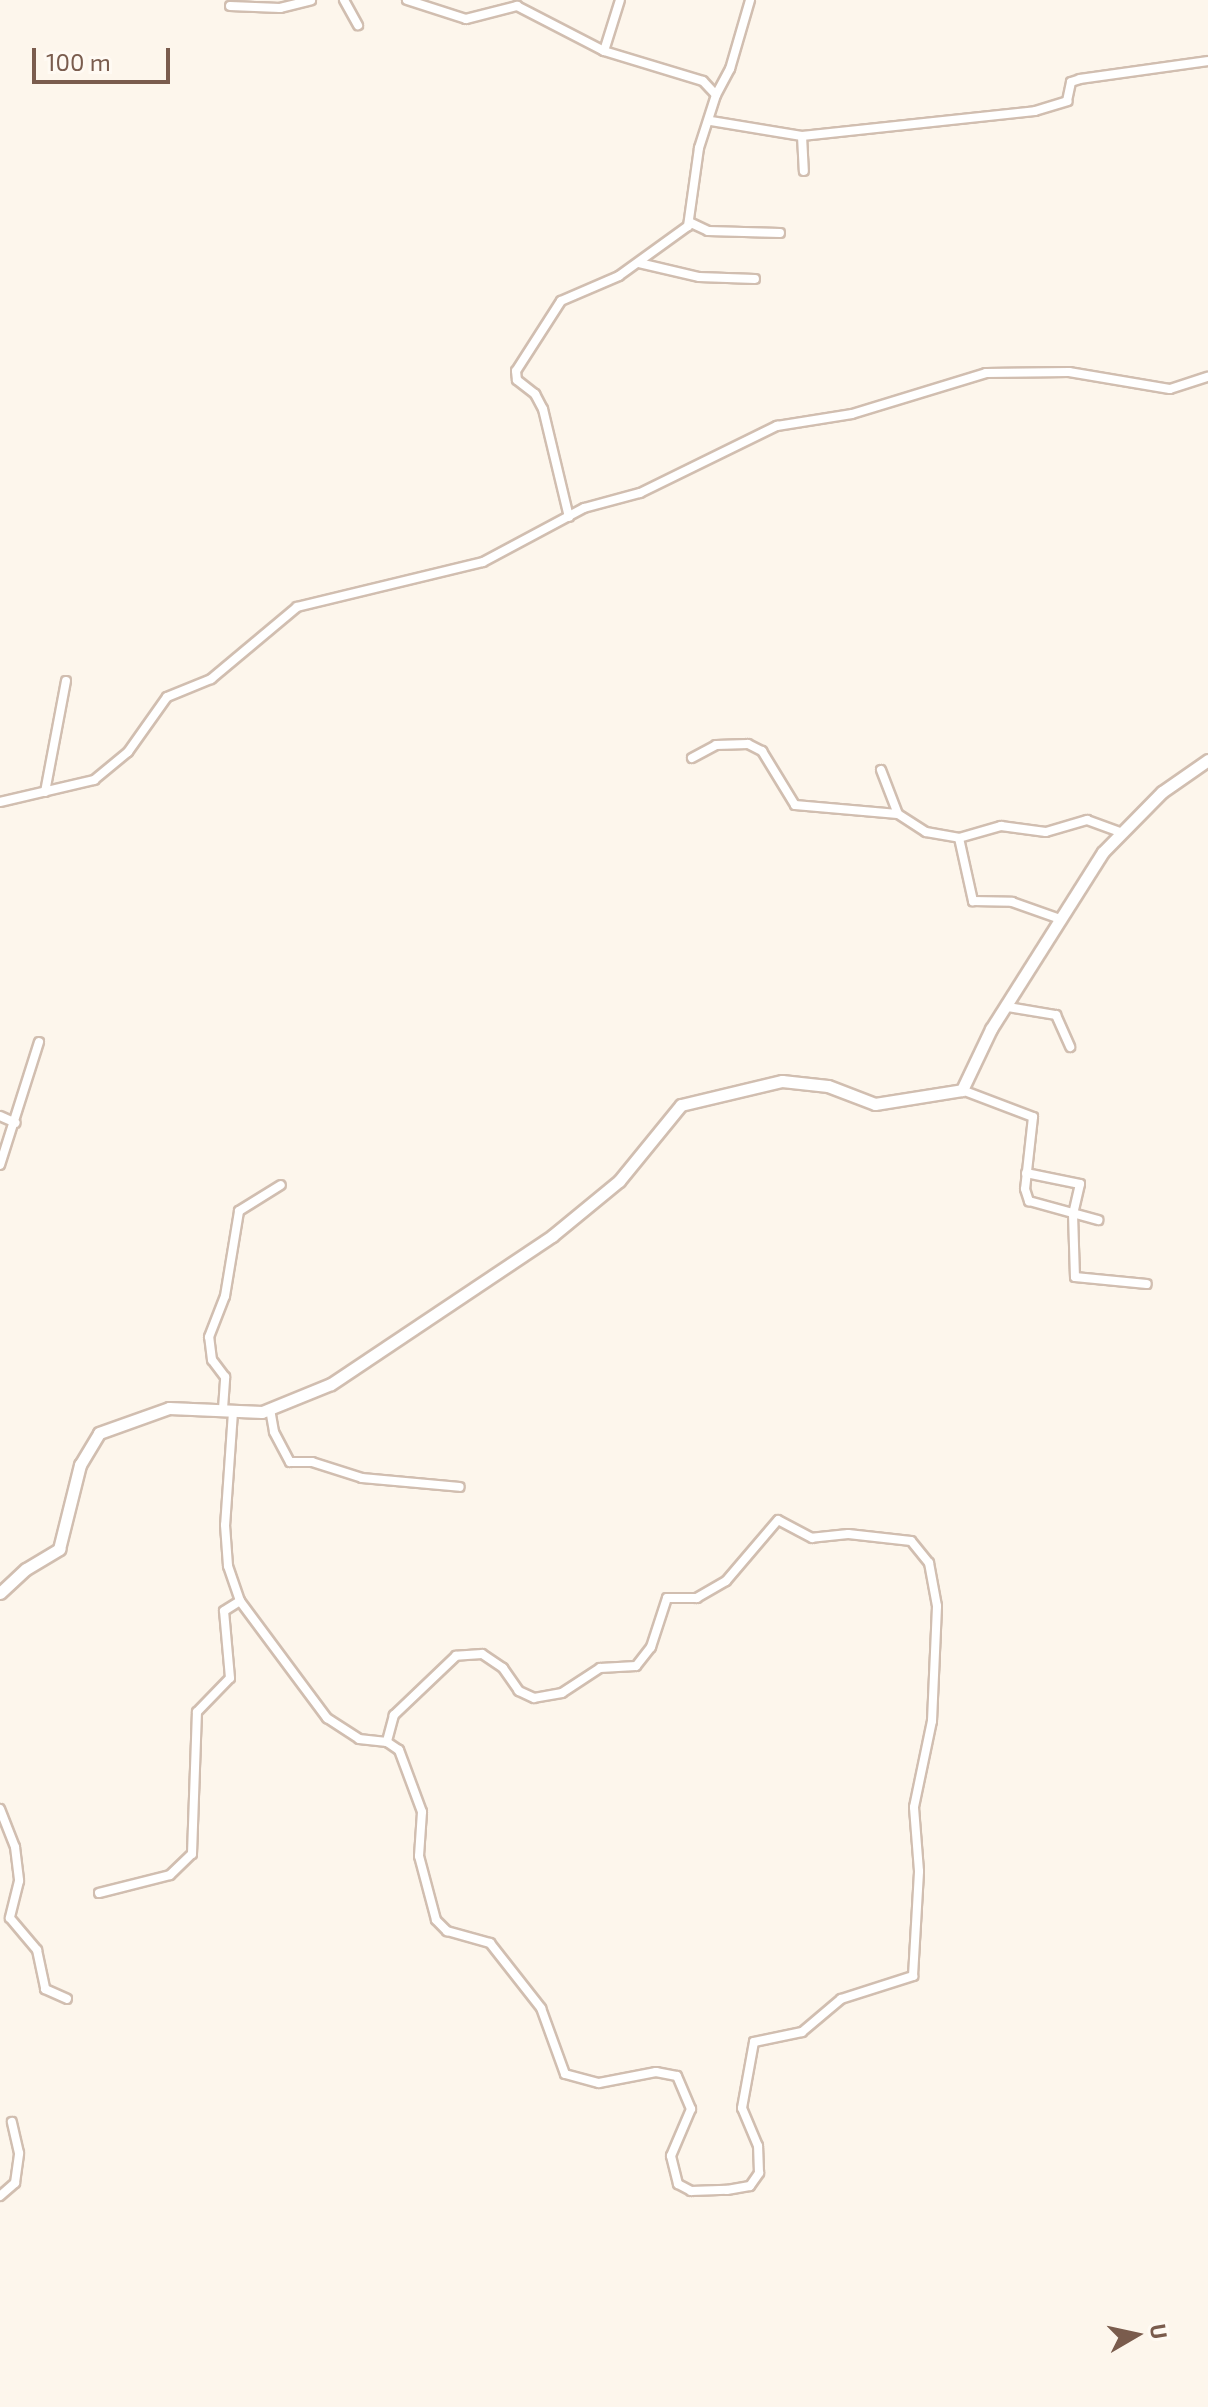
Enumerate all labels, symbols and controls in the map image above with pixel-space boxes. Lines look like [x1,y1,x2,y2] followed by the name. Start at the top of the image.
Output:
[36,32,174,82] scale bar
[46,47,111,76] text: 100 m
[1096,2295,1176,2375] north arrow
[1146,2322,1174,2341] text: U

